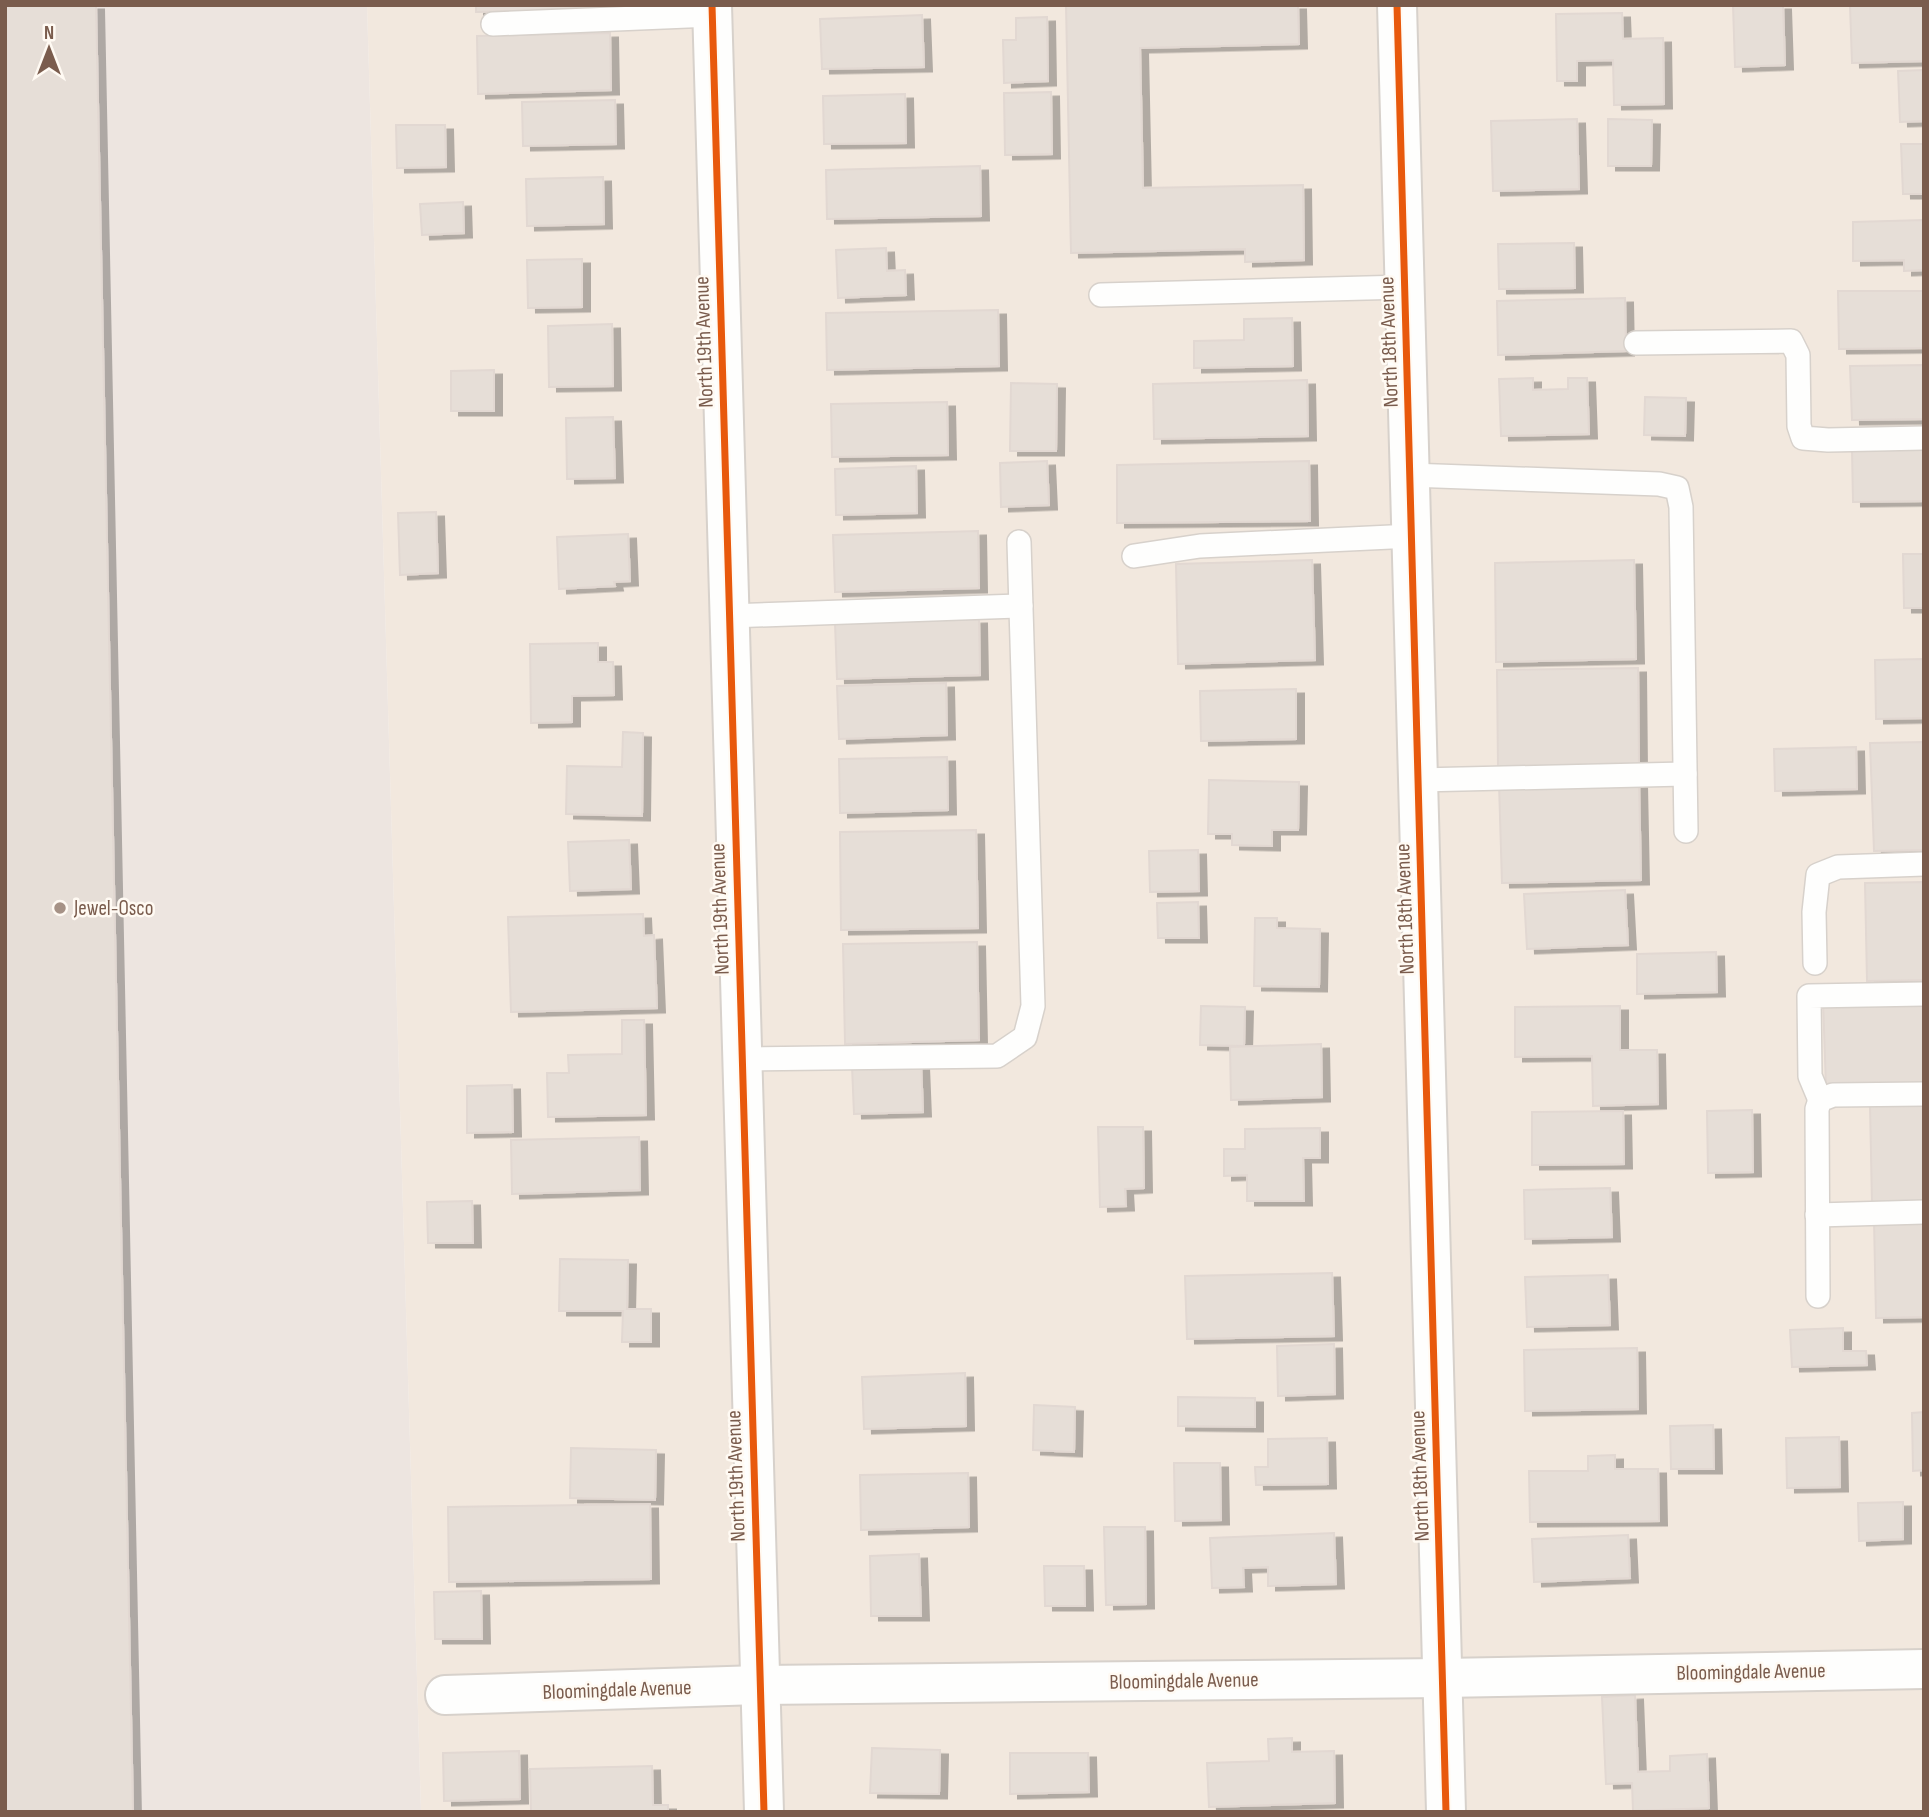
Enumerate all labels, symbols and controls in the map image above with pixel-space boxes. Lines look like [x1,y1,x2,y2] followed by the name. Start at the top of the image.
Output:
[14,14,84,84] north arrow
[44,22,54,45] text: N
[689,276,719,408] street label: North 19th Avenue
[1374,276,1404,408] street label: North 18th Avenue
[705,843,735,975] street label: North 19th Avenue
[1390,843,1420,975] street label: North 18th Avenue
[73,896,153,921] place label: Jewel-Osco
[52,900,68,916] marker: Jewel-Osco
[721,1410,751,1542] street label: North 19th Avenue
[1405,1410,1435,1542] street label: North 18th Avenue
[1676,1658,1826,1686] street label: Bloomingdale Avenue
[1109,1667,1259,1695] street label: Bloomingdale Avenue
[542,1675,692,1705] street label: Bloomingdale Avenue

